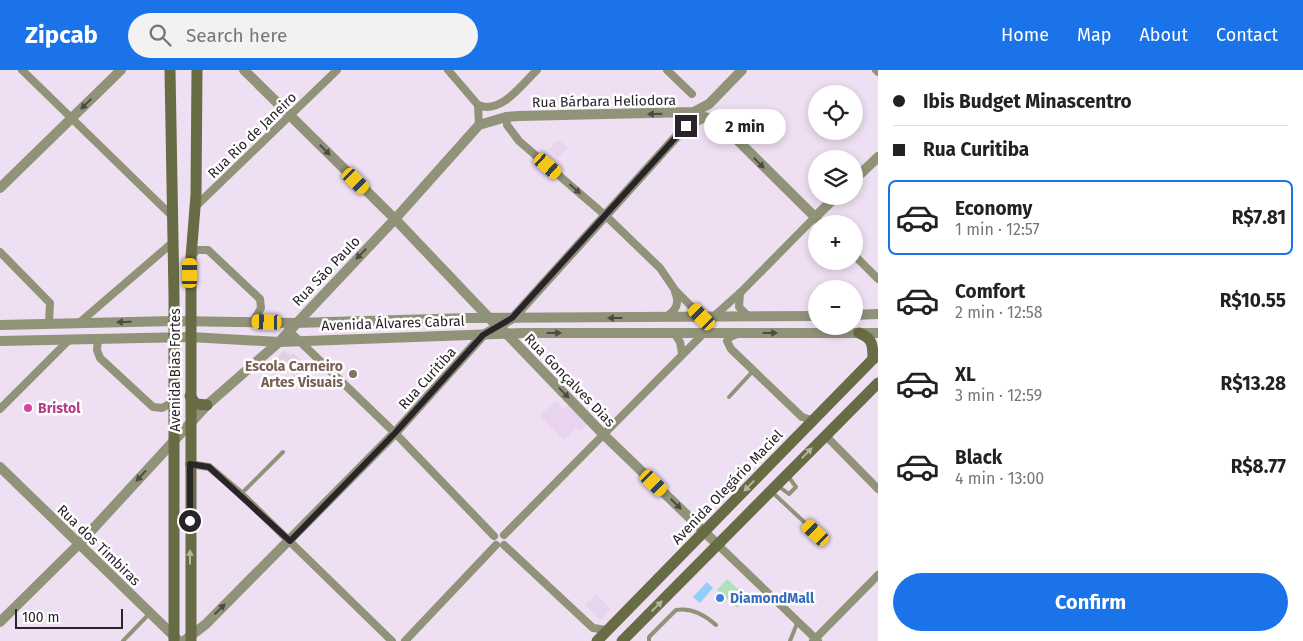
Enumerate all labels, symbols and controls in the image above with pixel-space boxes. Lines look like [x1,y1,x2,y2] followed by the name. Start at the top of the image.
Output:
[128,13,478,58] search box
[25,21,98,49] text: Zipcab
[146,21,174,49] icon: search
[186,24,287,47] text: Search here
[1001,24,1049,46] text: Home
[1077,24,1111,46] text: Map
[1139,24,1188,46] text: About
[1216,24,1278,46] text: Contact
[808,85,863,335] map controls
[808,85,863,140] button: locate
[204,89,300,182] street label: Rua Rio de Janeiro
[923,90,1132,113] text: Ibis Budget Minascentro
[532,92,676,111] street label: Rua Bárbara Heliodora
[80,98,92,110] one-way arrow
[704,108,786,144] callout: 2 min
[646,110,662,118] one-way arrow
[675,115,697,137] route end
[725,117,765,136] text: 2 min
[923,138,1029,161] text: Rua Curitiba
[319,144,331,156] one-way arrow
[531,150,564,182] car
[808,150,863,205] button: layers
[753,156,765,168] one-way arrow
[339,165,372,197] car
[568,184,581,195] one-way arrow
[895,195,940,240] icon: car
[955,197,1032,220] text: Economy
[1232,206,1286,229] text: R$7.81
[808,215,863,270] button: +
[955,220,1040,239] text: 1 min · 12:57
[289,233,364,310] street label: Rua São Paulo
[355,248,367,260] one-way arrow
[182,258,197,288] car
[895,278,940,323] icon: car
[808,280,863,335] button: −
[955,280,1025,303] text: Comfort
[1220,289,1286,312] text: R$10.55
[686,301,717,333] car
[955,303,1043,322] text: 2 min · 12:58
[167,308,184,432] street label: Avenida Bias Fortes
[321,311,465,335] street label: Avenida Álvares Cabral
[251,314,282,330] car
[606,314,622,322] one-way arrow
[116,318,132,326] one-way arrow
[547,329,563,337] one-way arrow
[762,329,778,337] one-way arrow
[521,330,619,431] street label: Rua Gonçalves Dias
[395,344,460,413] street label: Rua Curitiba
[245,358,343,391] place label: Escola Carneiro Artes Visuais
[895,361,940,406] icon: car
[955,363,976,386] text: XL
[347,368,359,380] marker: Escola Carneiro Artes Visuais
[1221,372,1286,395] text: R$13.28
[955,386,1042,405] text: 3 min · 12:59
[558,387,570,399] one-way arrow
[38,400,81,417] place label: Bristol
[22,402,34,414] marker: Bristol
[668,427,786,548] street label: Avenida Olegário Maciel
[895,444,940,489] icon: car
[955,446,1002,469] text: Black
[801,447,813,459] one-way arrow
[1231,455,1286,478] text: R$8.77
[637,467,670,499] car
[955,469,1044,488] text: 4 min · 13:00
[135,470,147,482] one-way arrow
[743,480,755,492] one-way arrow
[670,498,682,510] one-way arrow
[53,501,144,590] street label: Rua dos Timbiras
[179,510,201,532] route start
[799,517,832,549] car
[186,549,194,565] one-way arrow
[893,573,1288,631] button: Confirm
[730,590,815,607] place label: DiamondMall
[714,592,726,604] marker: DiamondMall
[650,601,662,613] one-way arrow
[214,603,226,615] one-way arrow
[15,606,122,629] scale bar
[22,609,59,626] text: 100 m

